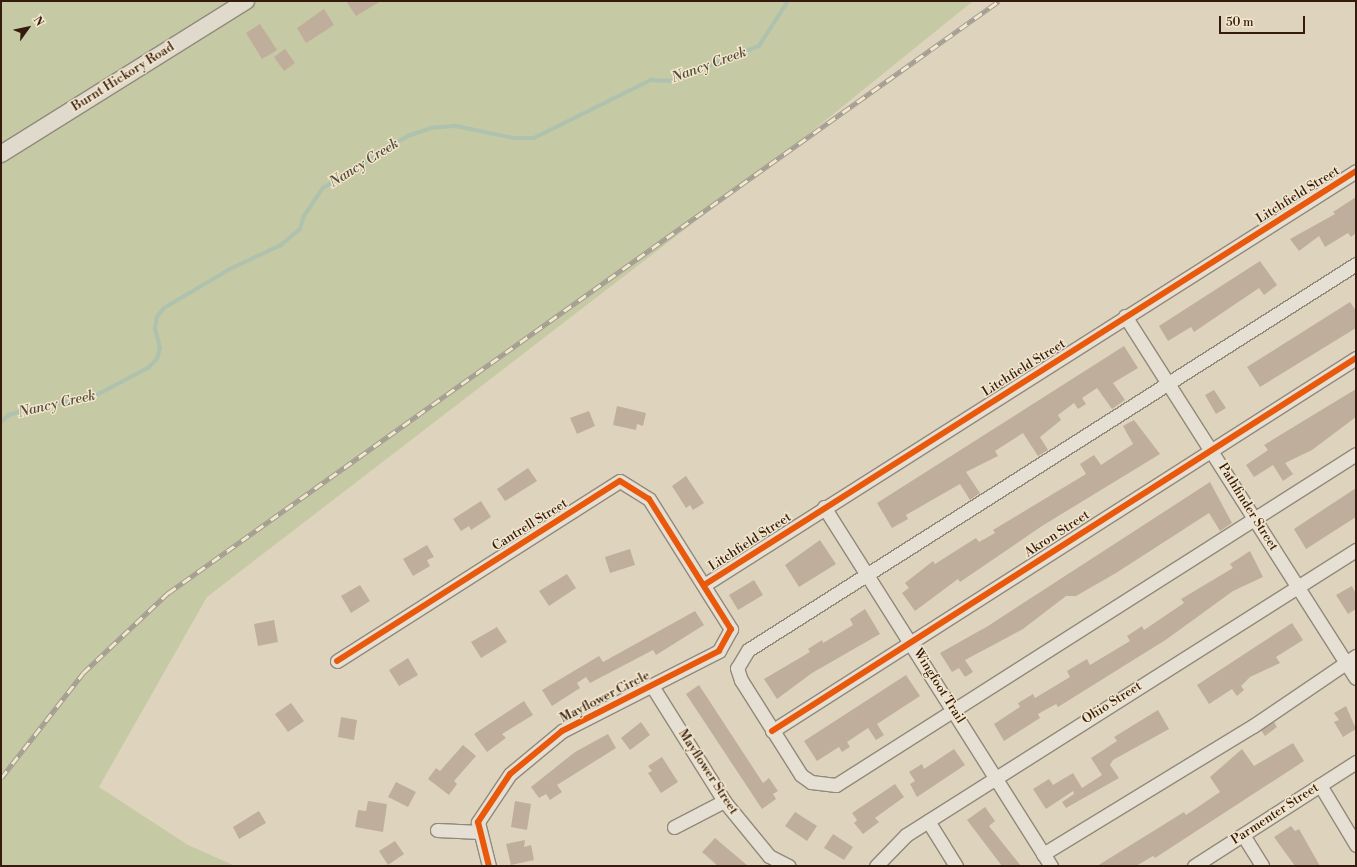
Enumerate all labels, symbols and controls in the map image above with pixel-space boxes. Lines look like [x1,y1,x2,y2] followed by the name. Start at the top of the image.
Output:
[8,8,48,48] north arrow
[1221,8,1307,34] scale bar
[30,14,46,29] text: N
[1226,15,1254,30] text: 50 m
[69,39,177,115] street label: Burnt Hickory Road
[669,44,749,86] water label: Nancy Creek
[326,135,402,191] water label: Nancy Creek
[1254,163,1342,227] street label: Litchfield Street
[980,336,1068,400] street label: Litchfield Street
[17,387,97,421] water label: Nancy Creek
[1215,460,1281,554] street label: Pathfinder Street
[490,496,570,554] street label: Cantrell Street
[1022,507,1092,561] street label: Akron Street
[706,510,794,574] street label: Litchfield Street
[910,646,968,726] street label: Wingfoot Trail
[558,668,652,726] street label: Mayflower Circle
[1079,679,1145,727] street label: Ohio Street
[675,727,741,817] street label: Mayflower Street
[1228,780,1322,848] street label: Parmenter Street

